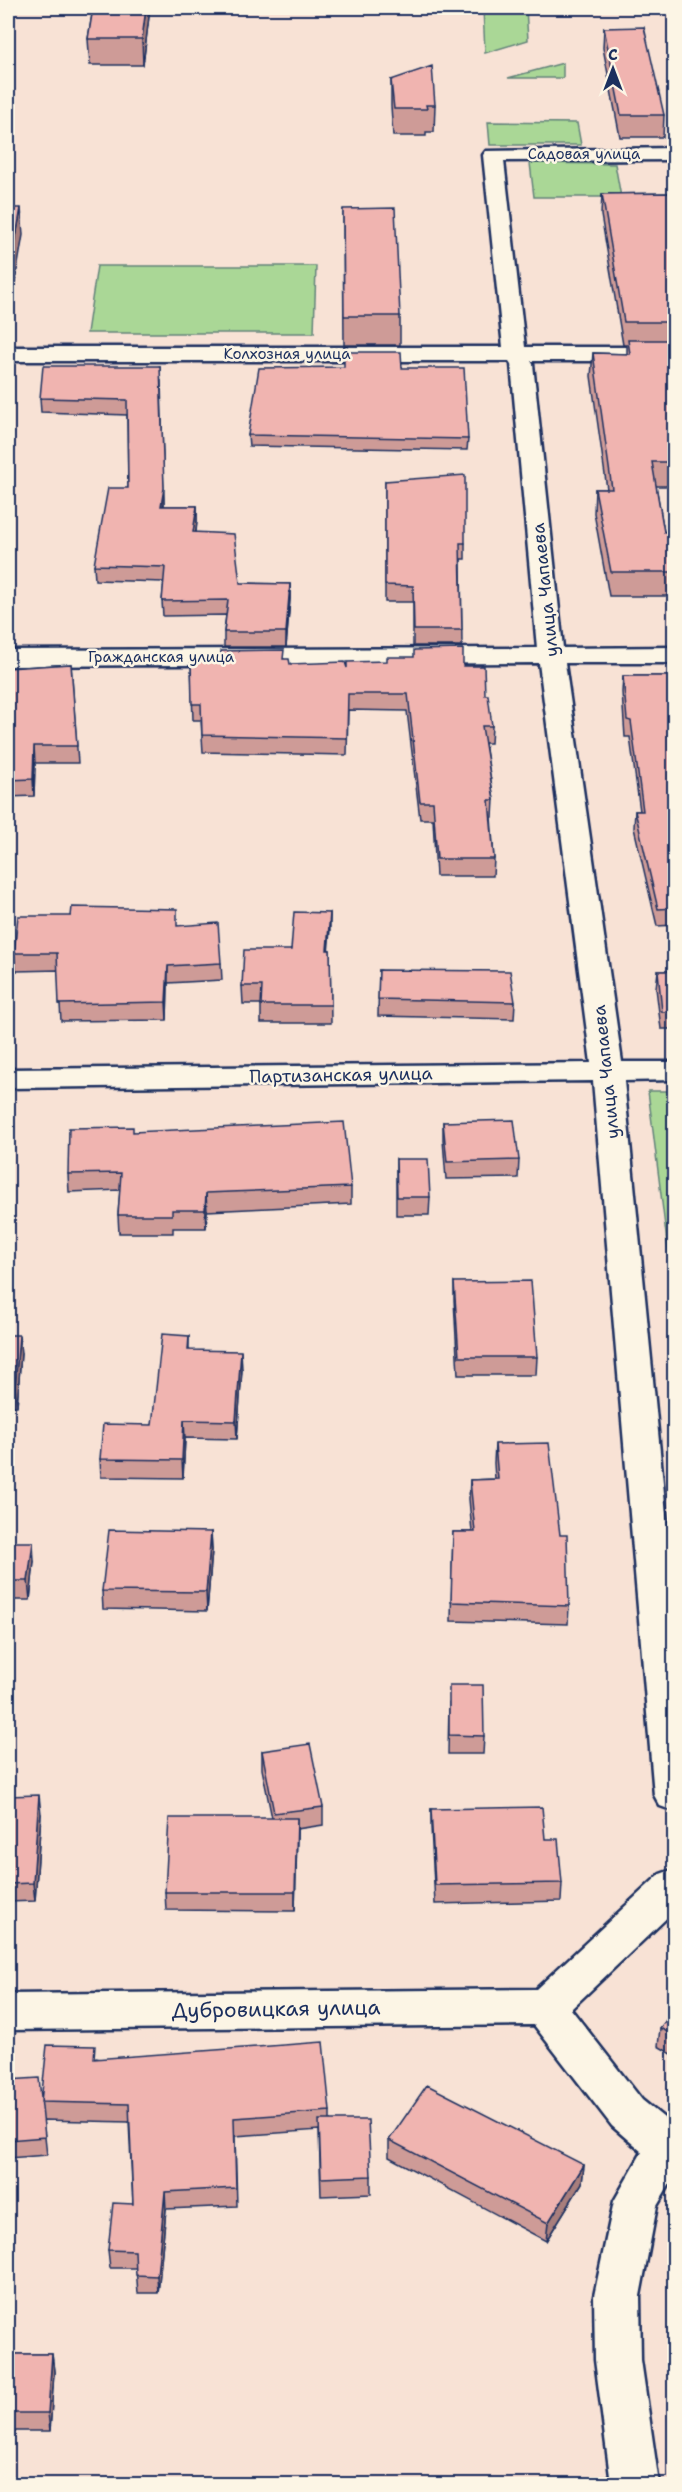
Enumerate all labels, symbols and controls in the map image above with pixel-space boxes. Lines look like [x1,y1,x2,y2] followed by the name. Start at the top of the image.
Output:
[583,39,643,99] north arrow
[608,44,618,65] text: С
[528,144,641,164] street label: Садовая улица
[223,344,351,364] street label: Колхозная улица
[526,522,564,658] street label: улица Чапаева
[88,647,235,667] street label: Гражданская улица
[587,1004,625,1140] street label: улица Чапаева
[249,1061,433,1089] street label: Партизанская улица
[171,1993,381,2025] street label: Дубровицкая улица

